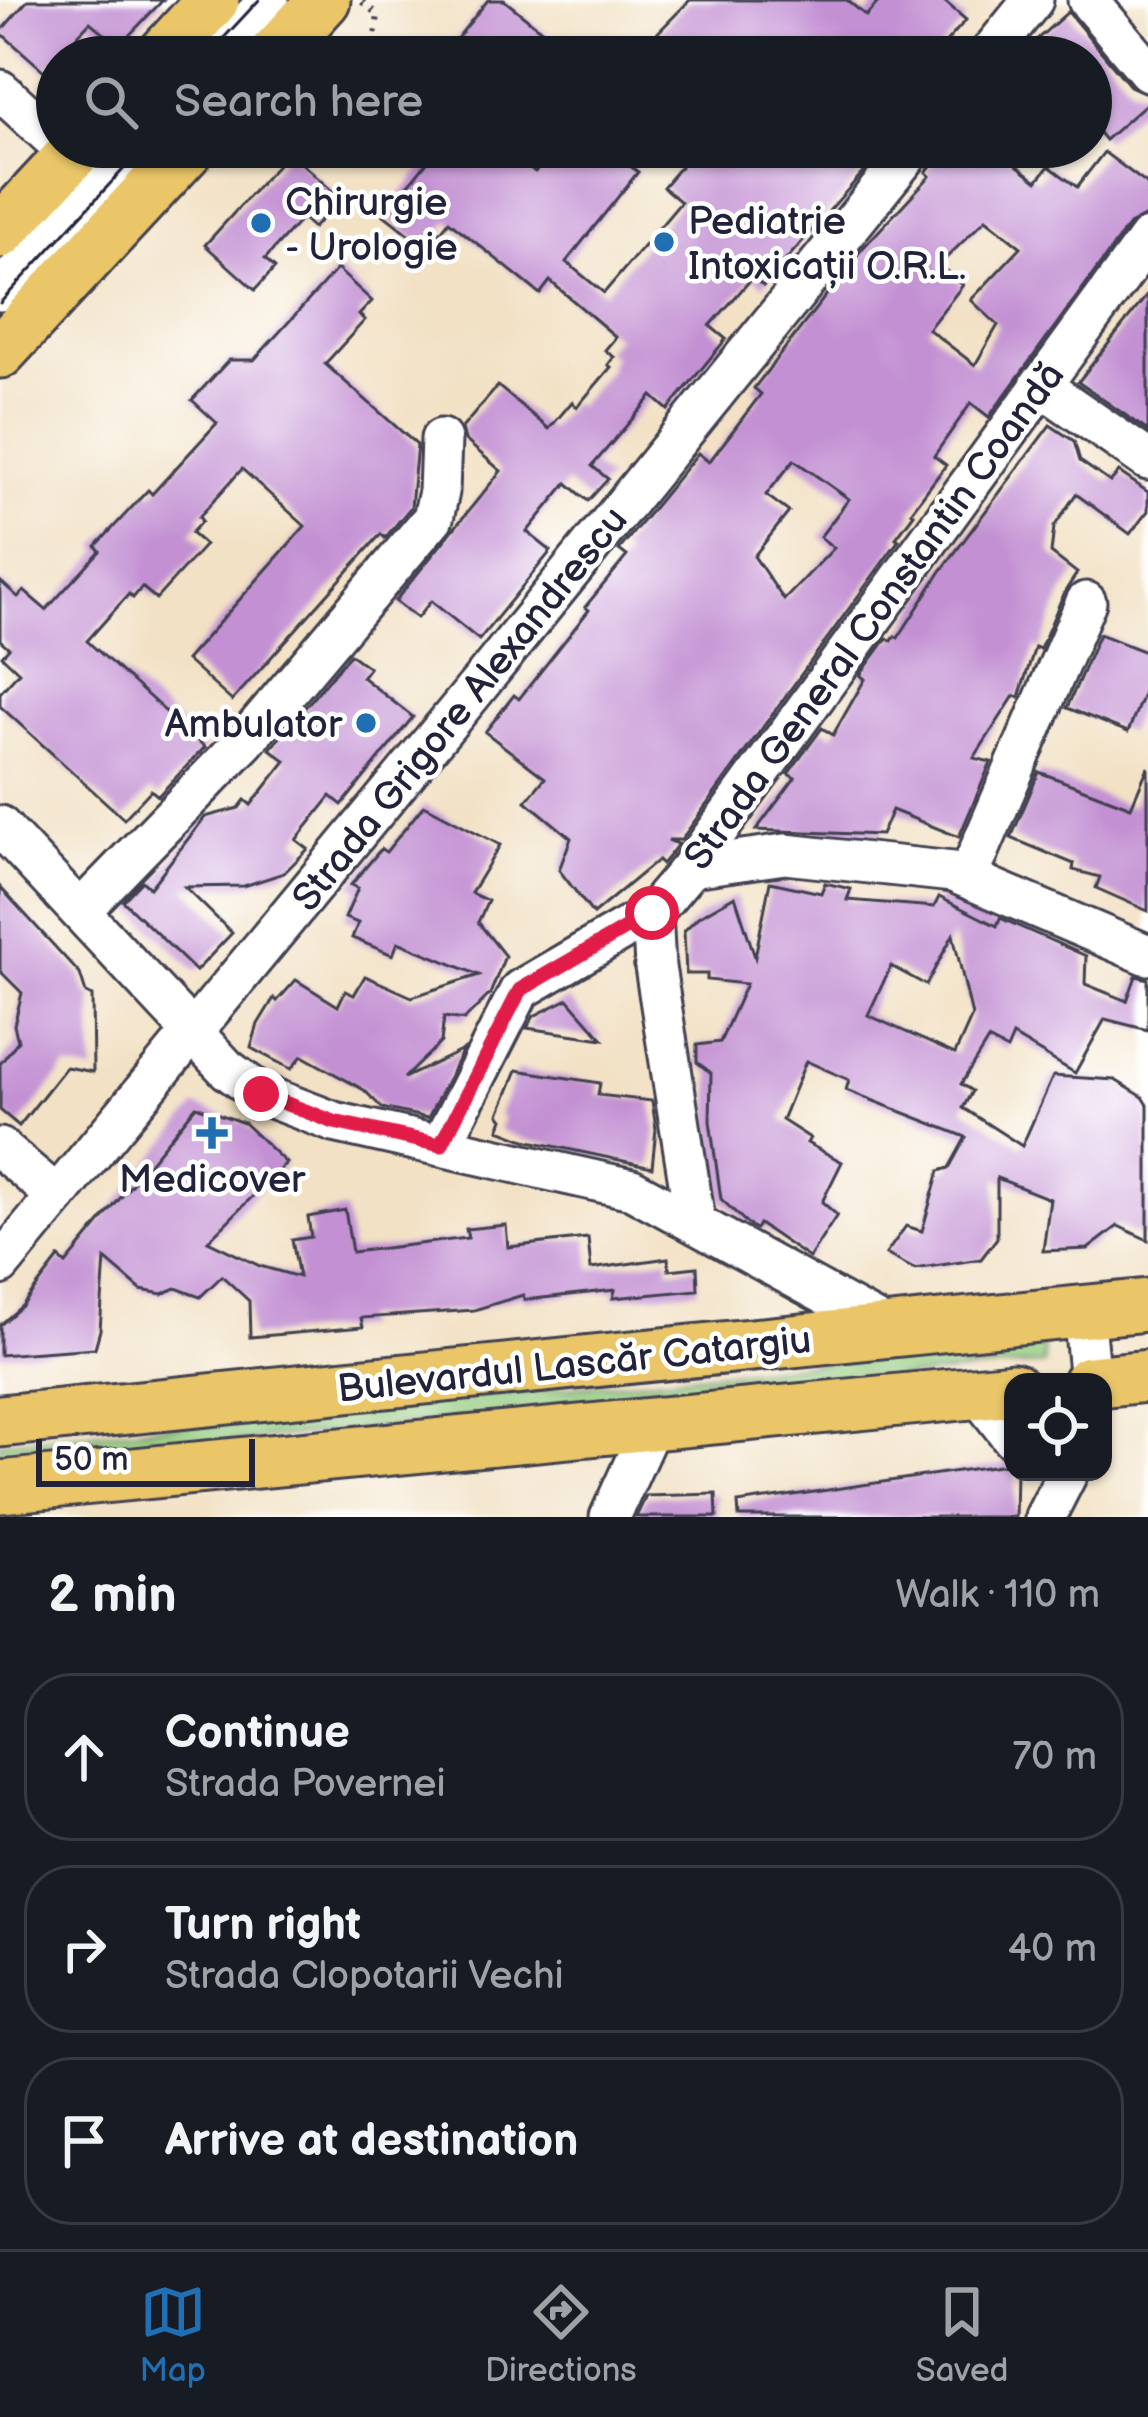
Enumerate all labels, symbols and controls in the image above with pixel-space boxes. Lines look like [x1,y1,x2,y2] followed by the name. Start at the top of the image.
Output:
[36,36,1112,168] search box
[78,69,144,135] icon: search
[174,75,423,130] text: Search here
[285,180,458,272] place label: Chirurgie - Urologie
[688,199,966,291] place label: Pediatrie Intoxicații O.R.L.
[248,210,274,236] marker: Chirurgie - Urologie
[651,229,677,255] marker: Pediatrie Intoxicații O.R.L.
[675,353,1075,879] street label: Strada General Constantin Coandă
[283,498,639,921] street label: Strada Grigore Alexandrescu
[165,702,343,749] place label: Ambulator
[353,710,379,736] marker: Ambulator
[625,886,679,940] route start
[234,1067,288,1121] route end
[196,1117,228,1149] marker: Medicover
[119,1157,306,1204] place label: Medicover
[335,1317,813,1414] street label: Bulevardul Lascăr Catargiu
[1004,1373,1112,1481] map controls
[1004,1373,1112,1481] button: locate
[36,1433,255,1486] scale bar
[54,1440,129,1480] text: 50 m
[48,1565,177,1626] text: 2 min
[895,1572,1100,1619] text: Walk · 110 m
[165,1706,350,1761] text: Continue
[51,1724,117,1790] icon: ahead
[1012,1734,1097,1781] text: 70 m
[165,1761,446,1808] text: Strada Povernei
[165,1898,361,1953] text: Turn right
[51,1916,117,1982] icon: right
[1007,1926,1097,1973] text: 40 m
[165,1953,564,2000] text: Strada Clopotarii Vechi
[51,2108,117,2174] icon: arrive
[165,2114,578,2169] text: Arrive at destination
[140,2279,206,2391] tab: Map
[485,2279,637,2391] tab: Directions
[916,2279,1008,2391] tab: Saved

